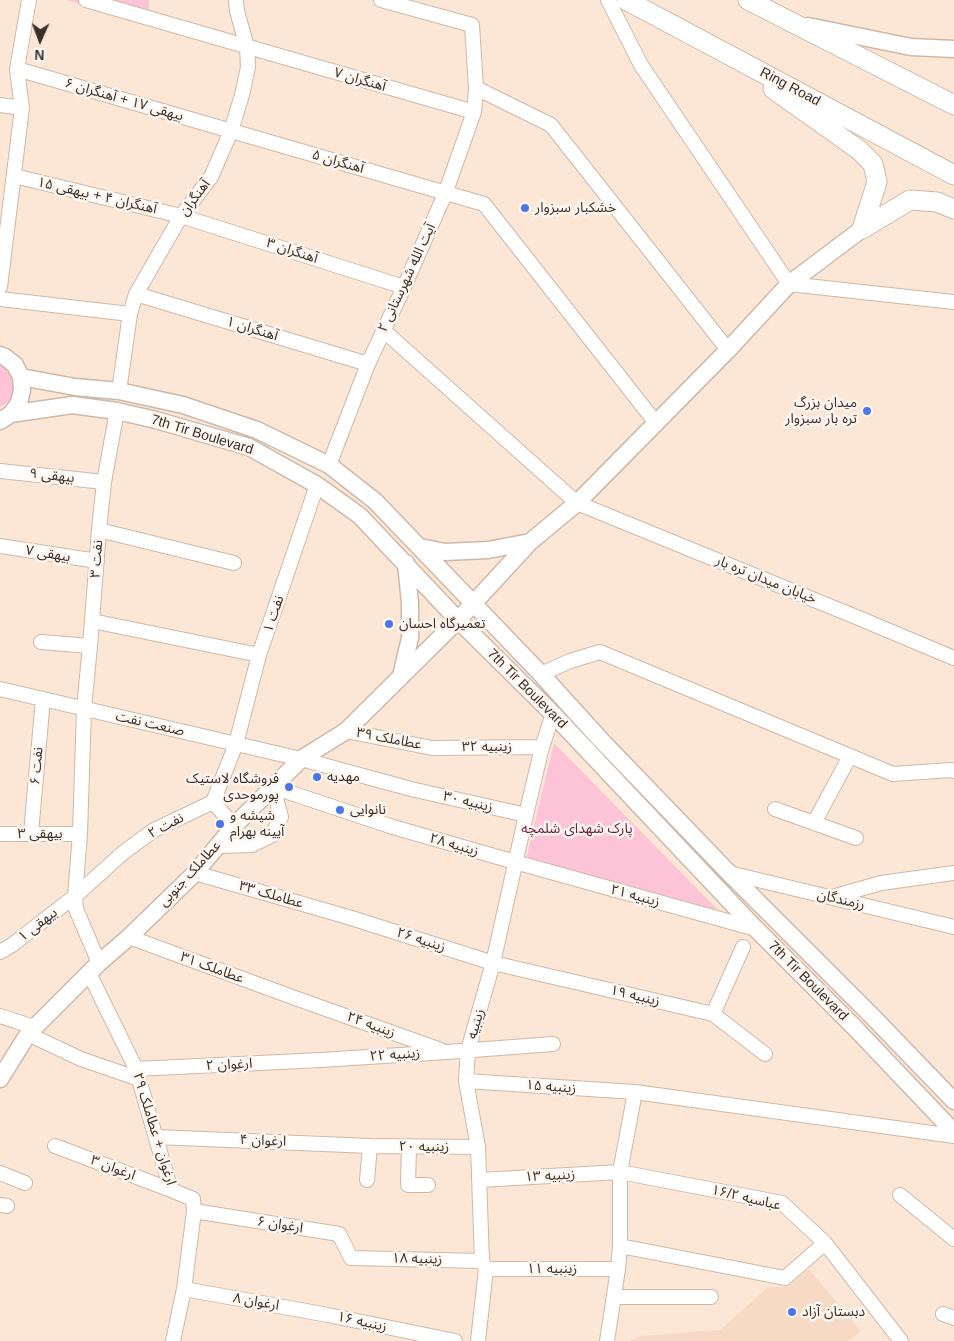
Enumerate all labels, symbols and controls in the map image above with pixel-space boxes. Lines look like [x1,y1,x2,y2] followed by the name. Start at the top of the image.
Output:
[15,15,65,65] north arrow
[34,47,45,63] text: N
[757,64,823,110] street label: Ring Road
[332,65,388,95] street label: آهنگران ۷
[63,75,185,125] street label: بیهقی ۱۷ + آهنگران ۶
[310,147,366,177] street label: آهنگران ۵
[35,174,159,218] street label: آهنگران ۴ + بیهقی ۱۵
[176,176,214,220] street label: آهنگران
[535,200,616,216] place label: خشکبار سبزوار
[519,202,531,214] marker: خشکبار سبزوار
[374,221,440,335] street label: آیت الله شهرستانی ۲
[264,235,320,267] street label: آهنگران ۳
[224,313,280,345] street label: آهنگران ۱
[785,395,857,428] place label: میدان بزرگ تره بار سبزوار
[861,405,873,417] marker: میدان بزرگ تره بار سبزوار
[149,411,255,459] street label: 7th Tir Boulevard
[29,465,75,487] street label: بیهقی ۹
[87,540,107,578] street label: نفت ۳
[24,542,72,566] street label: بیهقی ۷
[713,552,819,608] street label: خیابان میدان تره بار
[260,593,288,635] street label: نفت ۱
[399,616,485,632] place label: تعمیرگاه احسان
[383,618,395,630] marker: تعمیرگاه احسان
[484,646,570,732] street label: 7th Tir Boulevard
[114,708,186,740] street label: صنعت نفت
[355,724,423,754] street label: عطاملک ۳۹
[462,739,512,755] street label: زینبیه ۳۲
[27,746,47,786] street label: نفت ۶
[327,769,360,785] place label: مهدیه
[186,771,279,804] place label: فروشگاه لاستیک پورموحدی
[311,771,323,783] marker: مهدیه
[283,781,295,793] marker: فروشگاه لاستیک پورموحدی
[442,788,494,816] street label: زینبیه ۳۰
[350,802,386,818] place label: نانوایی
[334,804,346,816] marker: نانوایی
[230,808,284,840] place label: شیشه و آیینه بهرام
[145,810,187,842] street label: نفت ۲
[214,818,226,830] marker: شیشه و آیینه بهرام
[521,821,633,837] park label: پارک شهدای شلمچه
[17,826,63,842] street label: بیهقی ۳
[427,830,481,860] street label: زینبیه ۲۸
[155,838,225,910] street label: عطاملک جنوبی
[237,878,305,912] street label: عطاملک ۳۳
[608,881,662,911] street label: زینبیه ۲۱
[815,886,867,914] street label: رزمندگان
[15,904,61,946] street label: بیهقی ۱
[394,924,448,956] street label: زینبیه ۲۶
[765,938,851,1024] street label: 7th Tir Boulevard
[178,949,246,987] street label: عطاملک ۳۱
[609,982,661,1010] street label: زینبیه ۱۹
[464,1007,488,1041] street label: زینبیه
[344,1008,398,1042] street label: زینبیه ۲۴
[369,1045,421,1065] street label: زینبیه ۲۲
[205,1055,253,1075] street label: ارغوان ۲
[129,1071,179,1187] street label: ارغوان + عطاملک ۲۹
[525,1077,577,1097] street label: زینبیه ۱۵
[239,1132,287,1150] street label: ارغوان ۴
[399,1139,449,1155] street label: زینبیه ۲۰
[88,1152,138,1184] street label: ارغوان ۳
[524,1166,576,1186] street label: زینبیه ۱۳
[710,1182,782,1214] street label: عباسیه ۱۶/۲
[256,1213,304,1237] street label: ارغوان ۶
[392,1250,442,1268] street label: زینبیه ۱۸
[527,1261,577,1277] street label: زینبیه ۱۱
[232,1290,280,1314] street label: ارغوان ۸
[802,1304,865,1320] place label: دبستان آزاد
[786,1306,798,1318] marker: دبستان آزاد
[336,1309,388,1335] street label: زینبیه ۱۶

